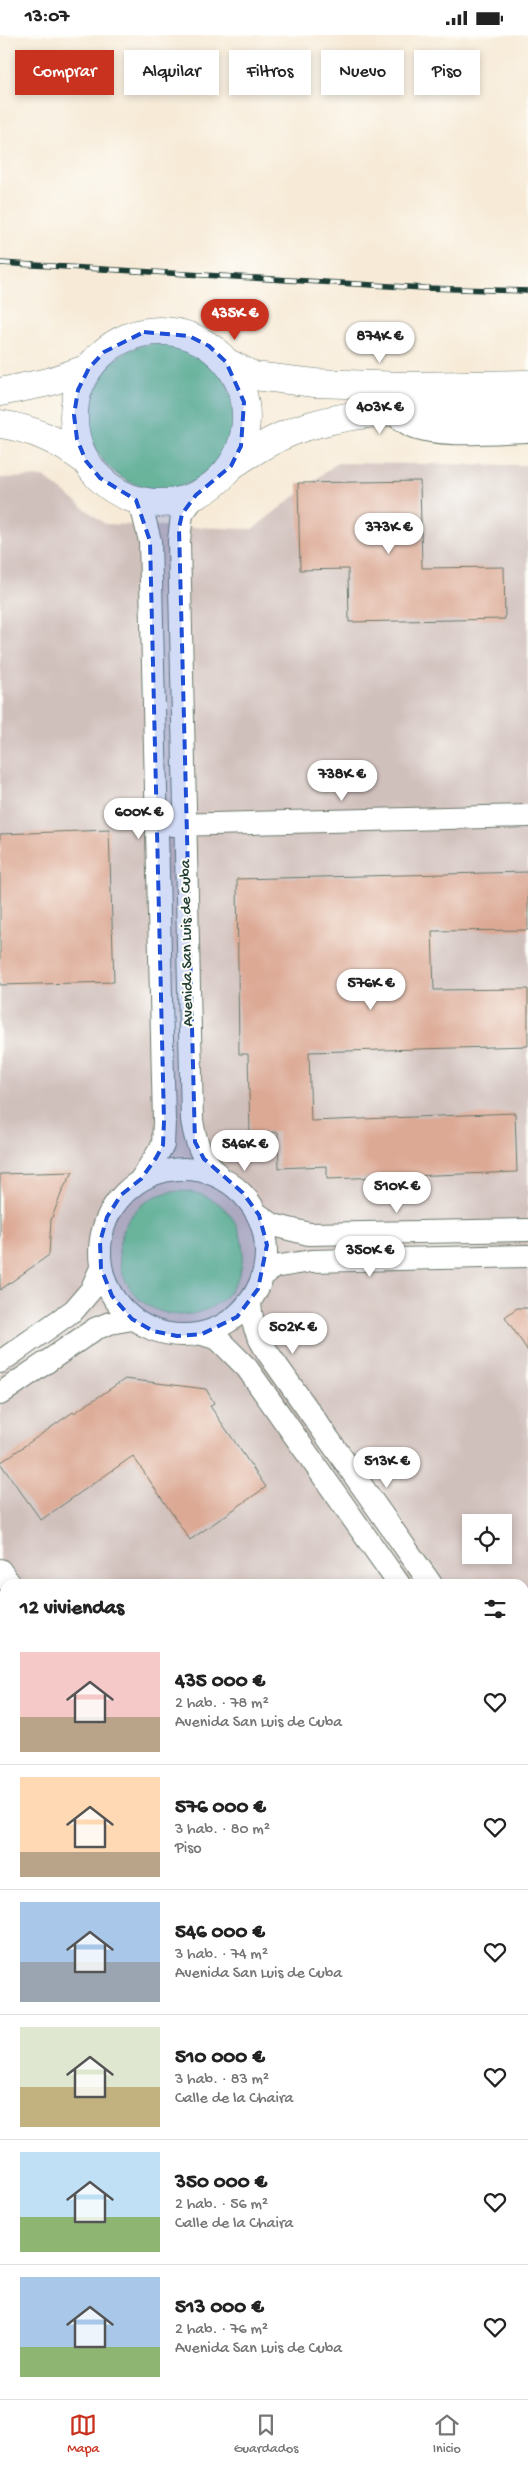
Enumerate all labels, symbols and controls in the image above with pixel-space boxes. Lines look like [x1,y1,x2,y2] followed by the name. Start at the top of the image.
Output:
[25,6,69,29] text: 13:07
[15,50,114,95] chip: Comprar
[124,50,219,95] chip: Alquilar
[229,50,311,95] chip: Filtros
[321,50,404,95] chip: Nuevo
[414,50,480,95] chip: Piso
[194,299,276,341] pin: 435K €
[212,305,258,324] text: 435K €
[339,321,421,364] pin: 874K €
[357,328,403,347] text: 874K €
[339,393,421,435] pin: 403K €
[356,399,404,418] text: 403K €
[348,513,430,555] pin: 373K €
[365,519,413,538] text: 373K €
[301,759,383,802] pin: 738K €
[318,766,366,785] text: 738K €
[98,797,180,840] pin: 600K €
[115,804,163,823] text: 600K €
[177,858,199,1027] street label: Avenida San Luis de Cuba
[330,969,412,1011] pin: 576K €
[348,975,394,994] text: 576K €
[204,1129,286,1172] pin: 546K €
[222,1136,268,1155] text: 546K €
[356,1171,438,1214] pin: 510K €
[374,1178,420,1197] text: 510K €
[329,1235,411,1278] pin: 350K €
[346,1242,394,1261] text: 350K €
[252,1313,334,1355] pin: 502K €
[269,1319,317,1338] text: 502K €
[346,1447,428,1489] pin: 513K €
[364,1453,410,1472] text: 513K €
[462,1514,512,1564] map controls
[462,1514,512,1564] button: locate
[481,1595,509,1623] icon: filters
[20,1597,124,1622] text: 12 viviendas
[175,1670,265,1695] text: 435 000 €
[60,1672,120,1732] icon: home
[481,1688,509,1716] icon: heart
[175,1695,269,1714] text: 2 hab. · 78 m²
[175,1714,342,1733] text: Avenida San Luis de Cuba
[175,1796,266,1821] text: 576 000 €
[60,1797,120,1857] icon: home
[481,1813,509,1841] icon: heart
[175,1821,270,1840] text: 3 hab. · 80 m²
[175,1840,202,1859] text: Piso
[175,1921,265,1946] text: 546 000 €
[60,1922,120,1982] icon: home
[481,1938,509,1966] icon: heart
[175,1946,268,1965] text: 3 hab. · 74 m²
[175,1965,342,1984] text: Avenida San Luis de Cuba
[175,2046,265,2071] text: 510 000 €
[60,2047,120,2107] icon: home
[481,2063,509,2091] icon: heart
[175,2071,269,2090] text: 3 hab. · 83 m²
[175,2090,293,2109] text: Calle de la Chaira
[175,2171,267,2196] text: 350 000 €
[60,2172,120,2232] icon: home
[481,2188,509,2216] icon: heart
[175,2196,268,2215] text: 2 hab. · 56 m²
[175,2215,293,2234] text: Calle de la Chaira
[175,2296,264,2321] text: 513 000 €
[60,2297,120,2357] icon: home
[481,2313,509,2341] icon: heart
[175,2321,268,2340] text: 2 hab. · 76 m²
[175,2340,342,2359] text: Avenida San Luis de Cuba
[67,2411,99,2458] tab: Mapa
[234,2411,298,2458] tab: Guardados
[433,2411,461,2458] tab: Inicio

